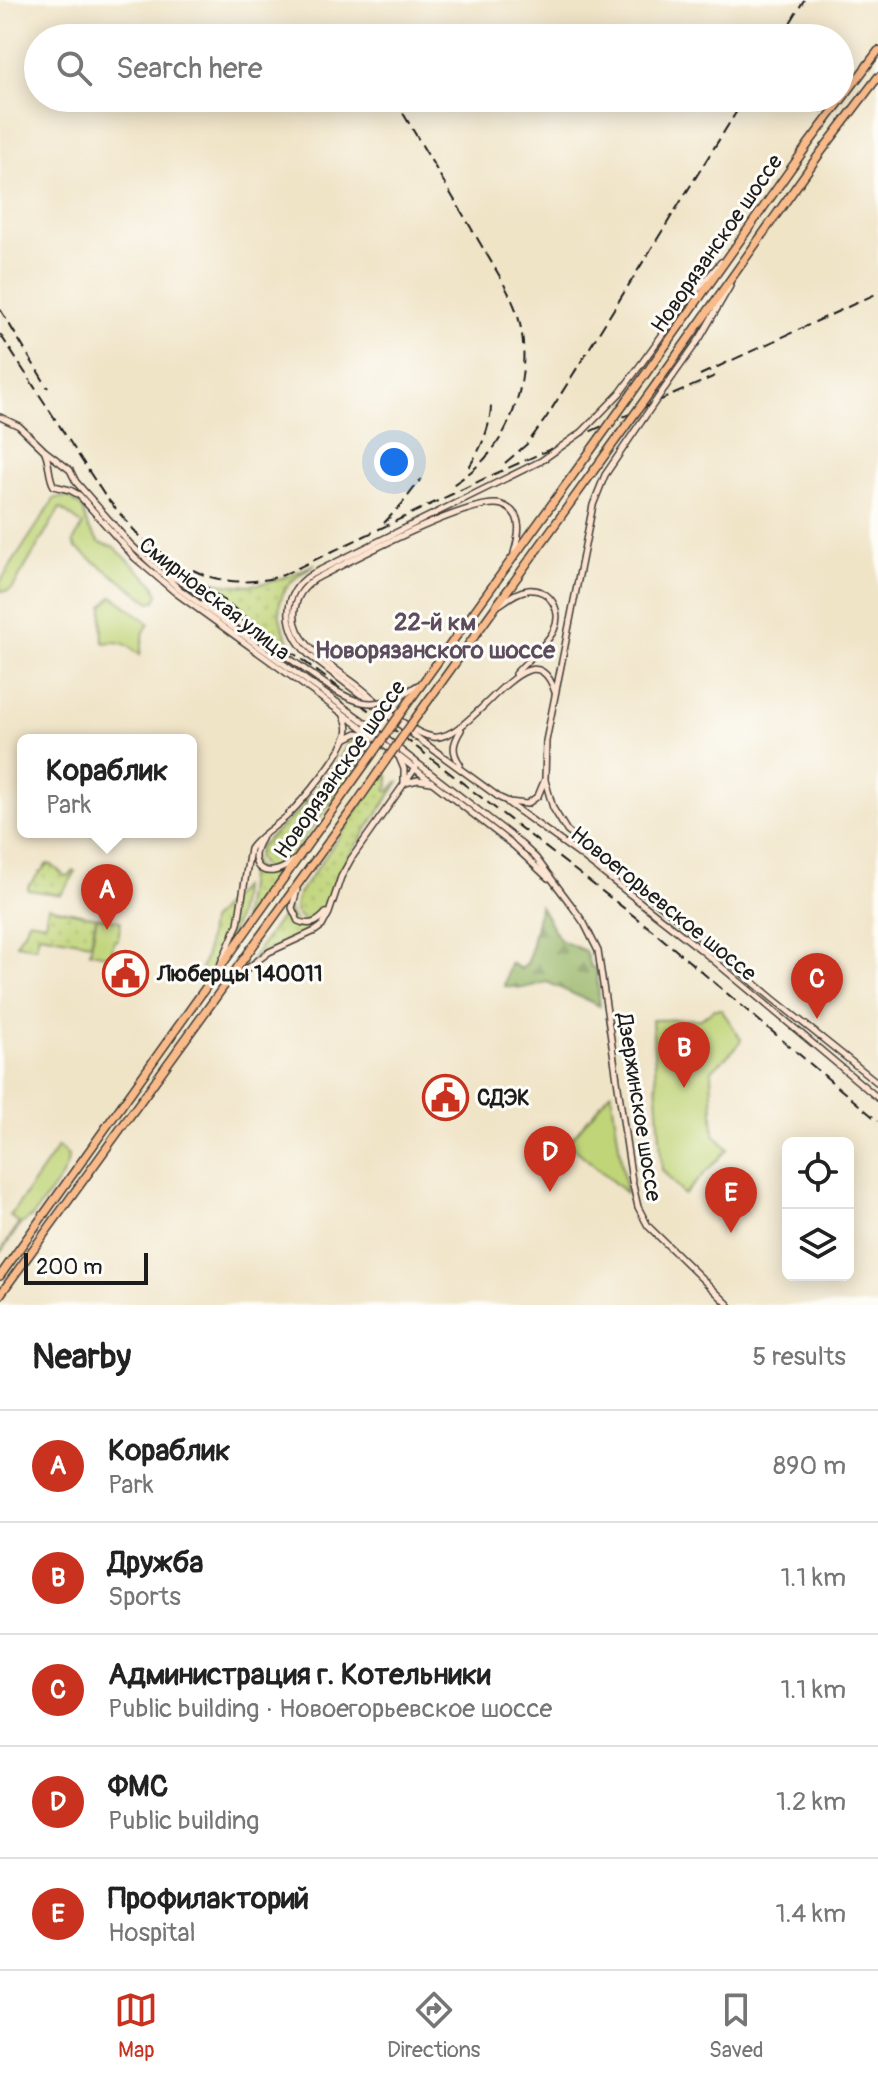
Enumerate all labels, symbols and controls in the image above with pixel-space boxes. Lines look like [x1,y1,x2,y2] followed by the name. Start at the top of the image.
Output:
[24,24,854,112] search box
[52,46,96,90] icon: search
[116,50,263,87] text: Search here
[645,149,789,338] street label: Новорязанское шоссе
[374,442,414,482] your location
[133,531,296,667] street label: Смирновская улица
[315,608,556,665] district label: 22-й км Новорязанского шоссе
[268,675,412,864] street label: Новорязанское шоссе
[17,734,197,838] popup
[46,752,168,789] text: Кораблик
[46,789,91,821] text: Park
[565,820,762,988] street label: Новоегорьевское шоссе
[81,864,133,930] pin: A
[102,949,150,997] public building icon: Люберцы 140011
[791,953,843,1019] pin: C
[156,960,323,988] place label: Люберцы 140011
[610,1010,668,1204] street label: Дзержинское шоссе
[658,1022,710,1088] pin: B
[422,1073,470,1121] public building icon: СДЭК
[477,1084,530,1112] place label: СДЭК
[524,1126,576,1192] pin: D
[782,1137,854,1281] map controls
[782,1137,854,1209] button: locate
[705,1167,757,1233] pin: E
[782,1209,854,1281] button: layers
[24,1249,148,1285] scale bar
[36,1253,103,1281] text: 200 m
[32,1336,131,1379] text: Nearby
[752,1341,846,1373] text: 5 results
[108,1432,230,1469] text: Кораблик
[50,1450,66,1482] text: A
[773,1450,846,1482] text: 890 m
[108,1469,154,1501] text: Park
[108,1544,203,1581] text: Дружба
[51,1562,65,1594] text: B
[780,1562,846,1594] text: 1.1 km
[108,1581,181,1613] text: Sports
[108,1656,491,1693] text: Администрация г. Котельники
[50,1674,66,1706] text: C
[780,1674,846,1706] text: 1.1 km
[108,1693,552,1725] text: Public building · Новоегорьевское шоссе
[108,1768,168,1805] text: ФМС
[50,1786,66,1818] text: D
[776,1786,846,1818] text: 1.2 km
[108,1805,259,1837] text: Public building
[108,1880,309,1917] text: Профилакторий
[51,1898,65,1930] text: E
[775,1898,846,1930] text: 1.4 km
[108,1917,196,1949] text: Hospital
[114,1988,158,2064] tab: Map
[387,1988,480,2064] tab: Directions
[709,1988,764,2064] tab: Saved

